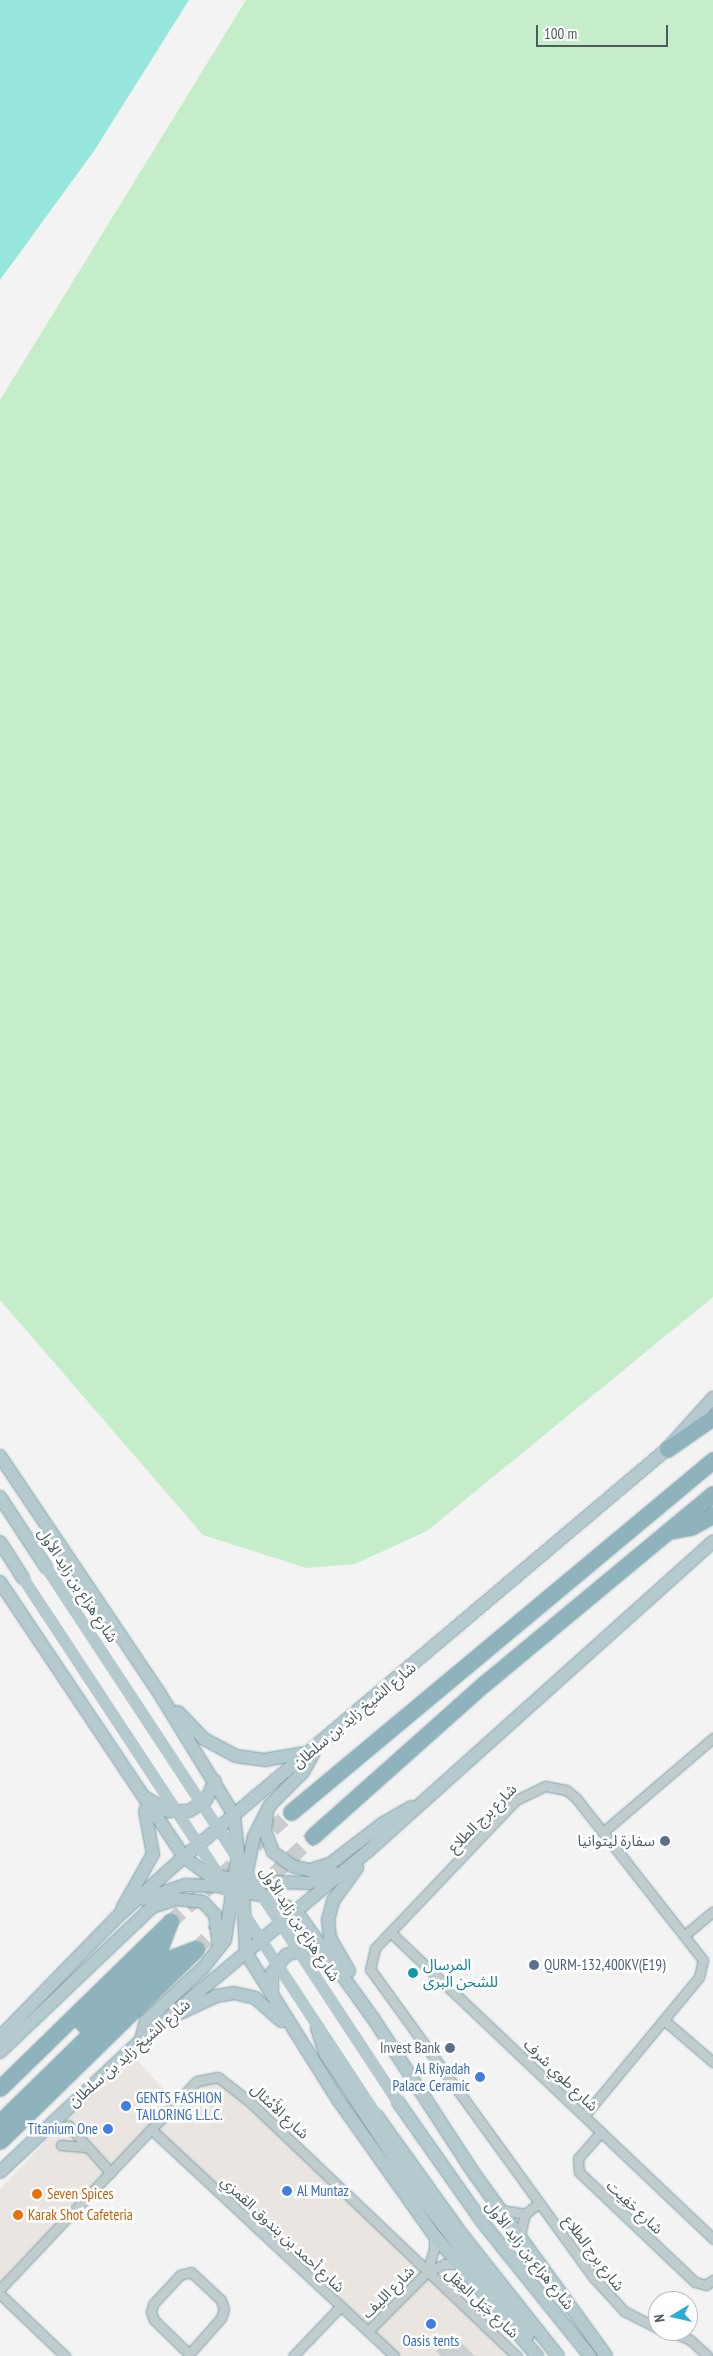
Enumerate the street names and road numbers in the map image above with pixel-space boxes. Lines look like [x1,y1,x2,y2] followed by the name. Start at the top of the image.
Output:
[34,1524,122,1646] street label: شارع هزاع بن زايد الأول
[289,1658,419,1772] street label: شارع الشيخ زايد بن سلطان
[444,1780,520,1856] street label: شارع برج الطلاع
[256,1863,344,1985] street label: شارع هزاع بن زايد الأول
[65,1995,193,2111] street label: شارع الشيخ زايد بن سلطان
[520,2035,602,2115] street label: شارع طوي شرف
[247,2080,313,2142] street label: شارع الأَمْثال
[218,2172,348,2296] street label: شارع أحمد بن بندوق القمزي
[603,2176,667,2238] street label: شارع حَفِيت
[482,2197,578,2313] street label: شارع هزاع بن زايد الأول
[560,2212,628,2294] street label: شارع برج الطلاع
[358,2262,418,2322] street label: شارع الليف
[441,2264,523,2342] street label: شارع جَبَل العِقِل

